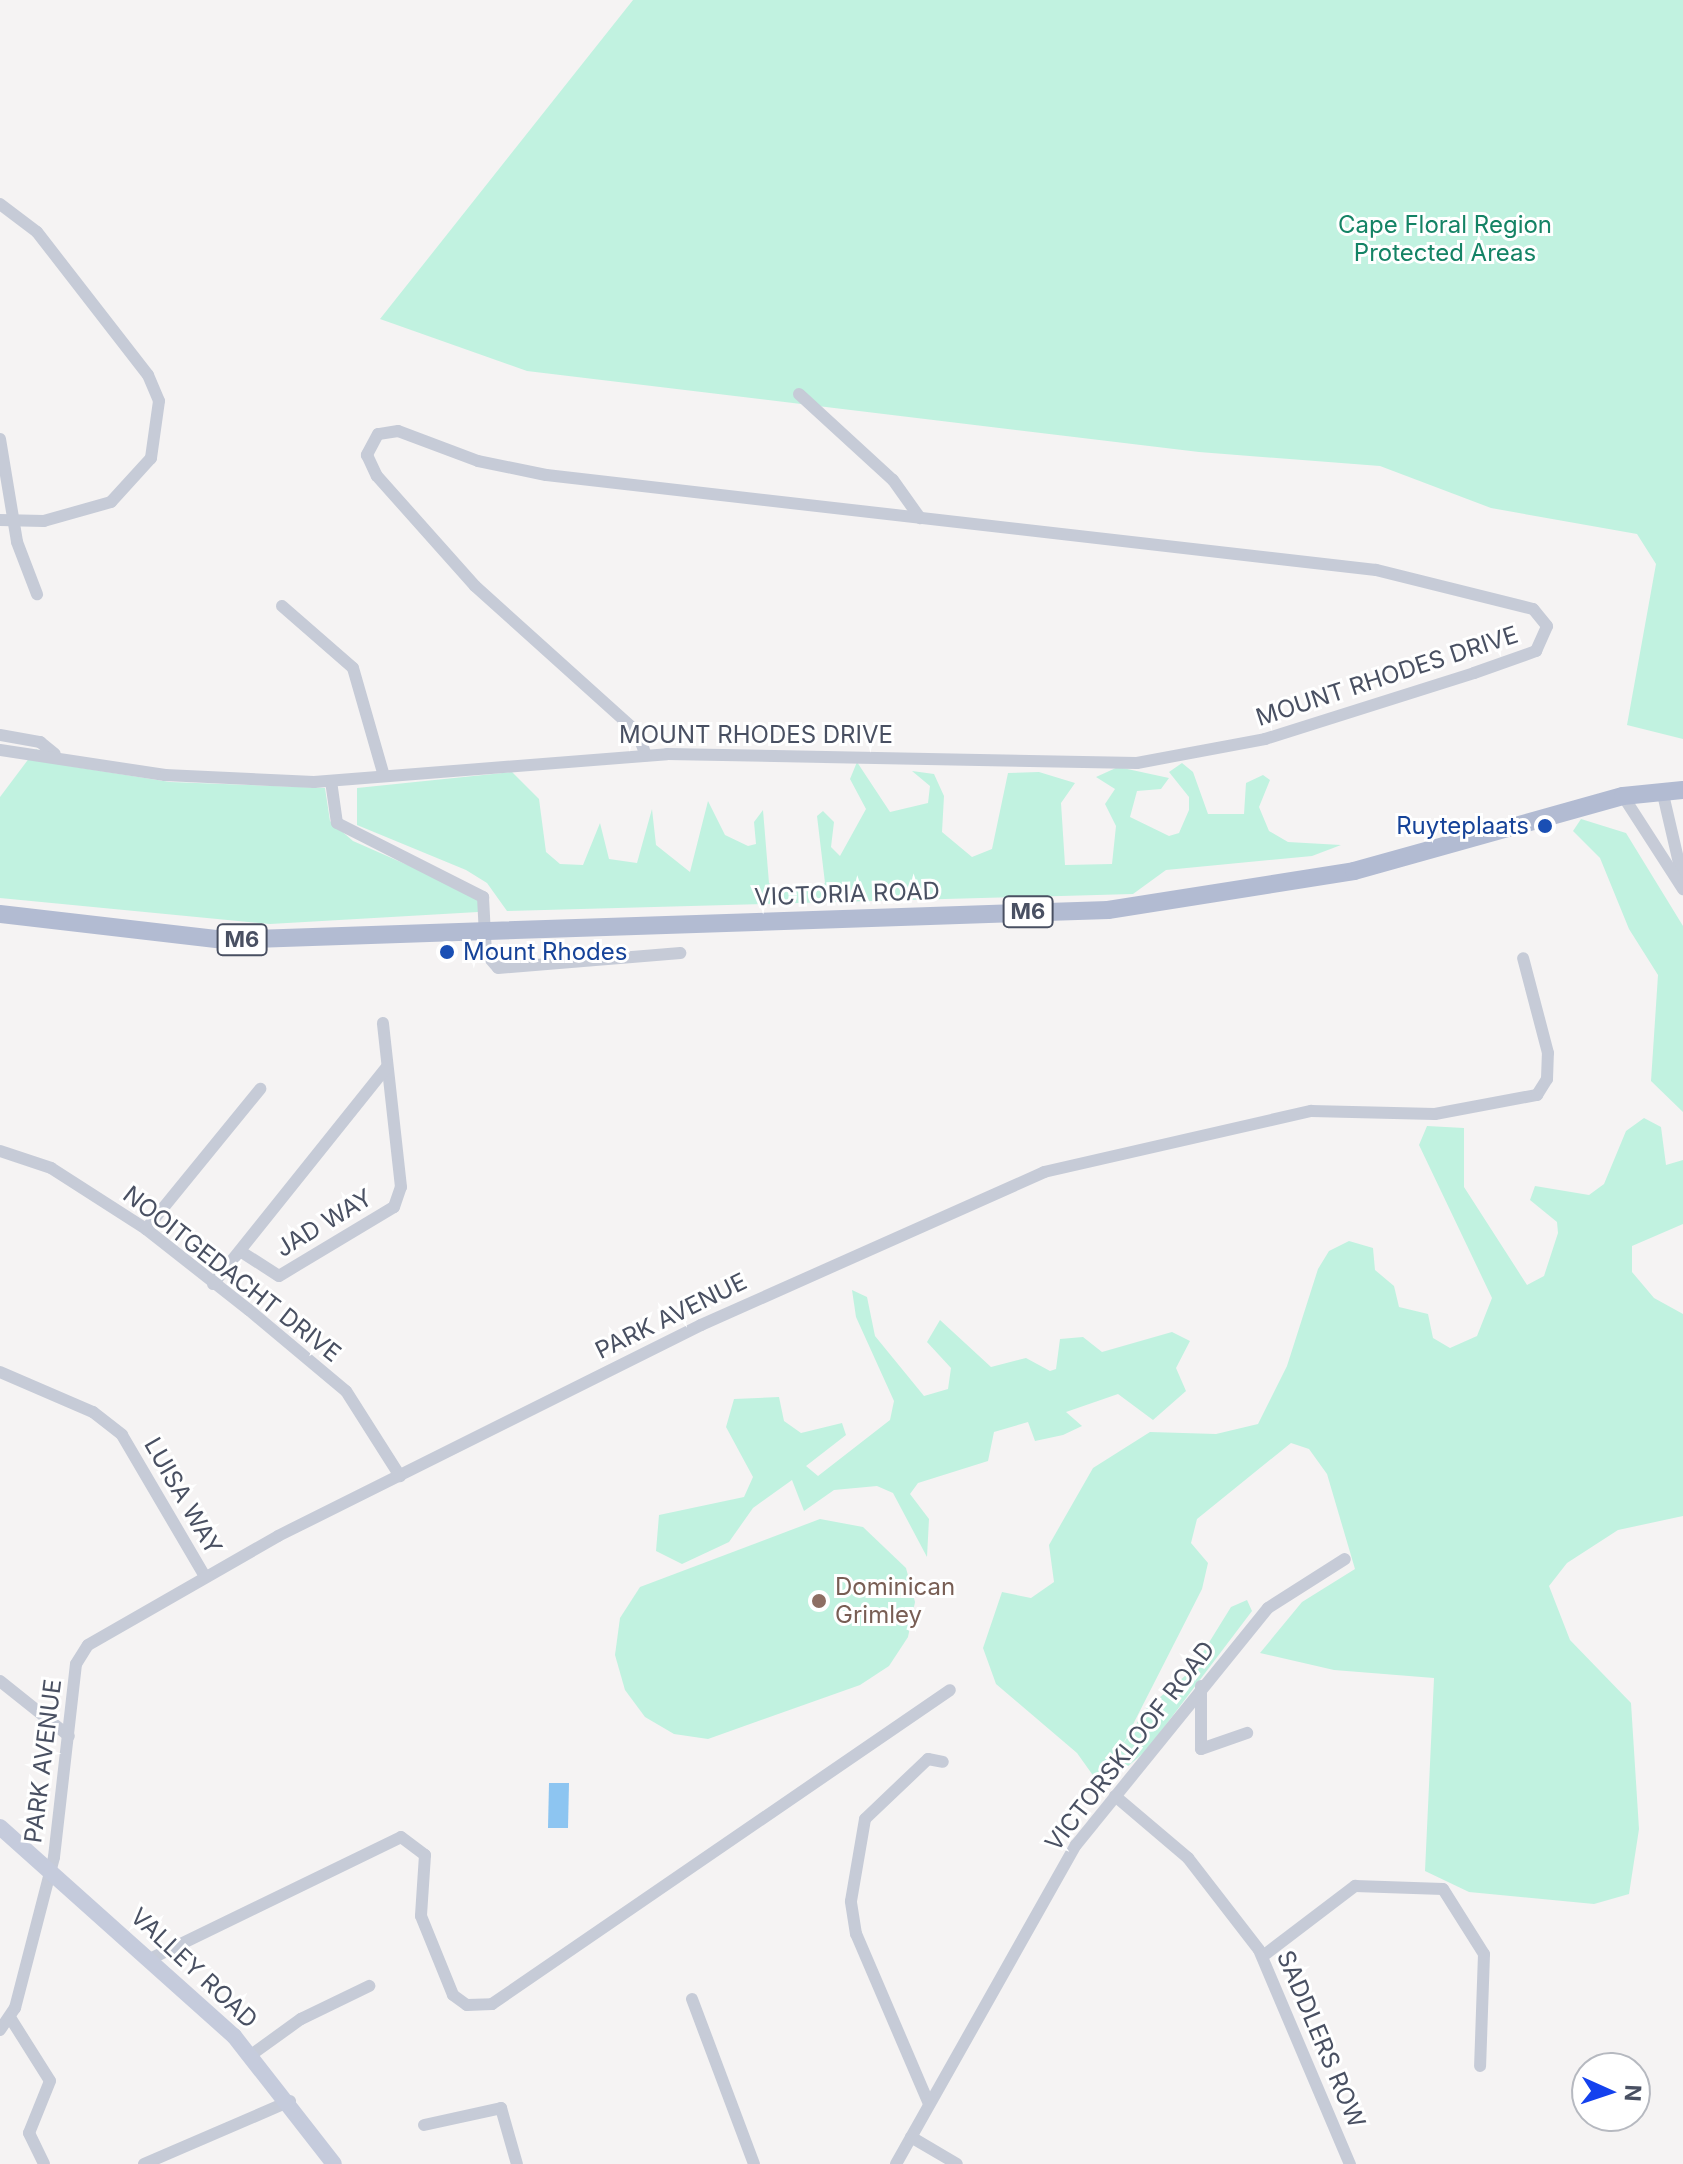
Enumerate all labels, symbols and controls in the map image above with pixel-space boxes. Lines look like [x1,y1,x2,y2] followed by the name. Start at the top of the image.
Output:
[1338,211,1552,267] park label: Cape Floral Region Protected Areas
[1252,620,1522,732] street label: MOUNT RHODES DRIVE
[619,721,893,749] street label: MOUNT RHODES DRIVE
[1396,812,1529,840] place label: Ruyteplaats
[1536,817,1554,835] marker: Ruyteplaats
[754,876,940,912] street label: VICTORIA ROAD
[1002,894,1054,930] road number: M6
[216,922,268,958] road number: M6
[463,938,627,966] place label: Mount Rhodes
[438,943,456,961] marker: Mount Rhodes
[117,1180,347,1368] street label: NOOITGEDACHT DRIVE
[271,1183,377,1263] street label: JAD WAY
[591,1267,751,1365] street label: PARK AVENUE
[138,1433,228,1559] street label: LUISA WAY
[835,1573,955,1629] place label: Dominican Grimley
[810,1592,828,1610] marker: Dominican Grimley
[1039,1635,1221,1857] street label: VICTORSKLOOF ROAD
[19,1678,67,1844] street label: PARK AVENUE
[125,1902,263,2034] street label: VALLEY ROAD
[1271,1946,1371,2132] street label: SADDLERS ROW
[1571,2052,1651,2132] north arrow
[1620,2084,1646,2102] text: N

